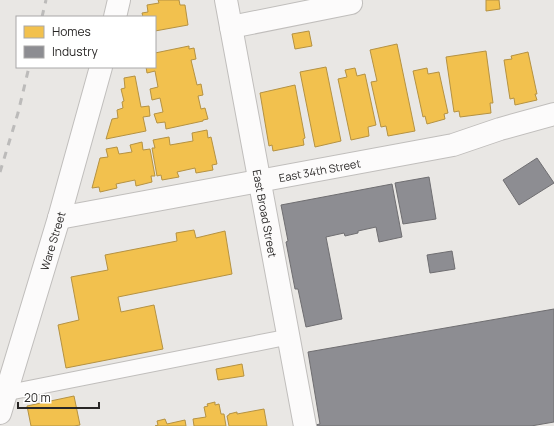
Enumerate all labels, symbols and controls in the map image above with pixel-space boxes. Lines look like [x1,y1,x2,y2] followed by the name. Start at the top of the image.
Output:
[16,16,156,68] legend
[52,23,91,40] text: Homes
[52,43,98,60] text: Industry
[277,155,362,185] street label: East 34th Street
[250,168,281,259] street label: East Broad Street
[36,210,68,272] street label: Ware Street
[18,384,99,410] scale bar
[24,389,51,406] text: 20 m

